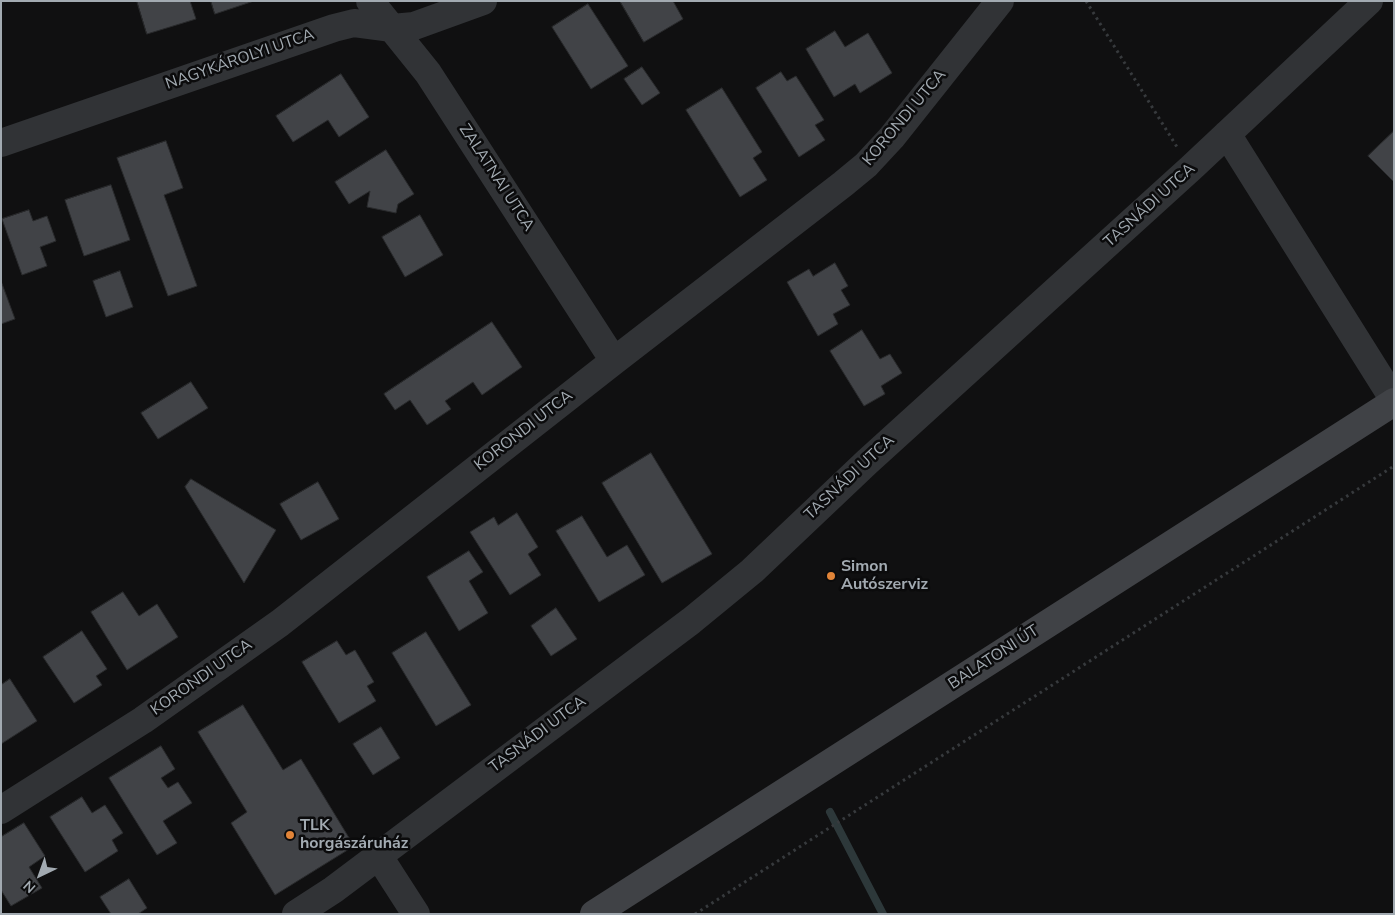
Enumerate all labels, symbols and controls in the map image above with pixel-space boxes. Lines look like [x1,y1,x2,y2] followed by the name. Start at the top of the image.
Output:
[163,26,317,94] street label: NAGYKÁROLYI UTCA
[859,66,951,170] street label: KORONDI UTCA
[454,121,538,235] street label: ZALATNAI UTCA
[1100,160,1200,252] street label: TASNÁDI UTCA
[471,387,577,475] street label: KORONDI UTCA
[801,431,899,525] street label: TASNÁDI UTCA
[841,557,928,595] place label: Simon Autószerviz
[825,570,837,582] marker: Simon Autószerviz
[945,622,1043,694] street label: BALATONI ÚT
[148,636,256,720] street label: KORONDI UTCA
[486,692,590,778] street label: TASNÁDI UTCA
[300,816,408,854] place label: TLK horgászáruház
[284,829,296,841] marker: TLK horgászáruház
[15,850,65,900] north arrow
[19,876,40,897] text: N

